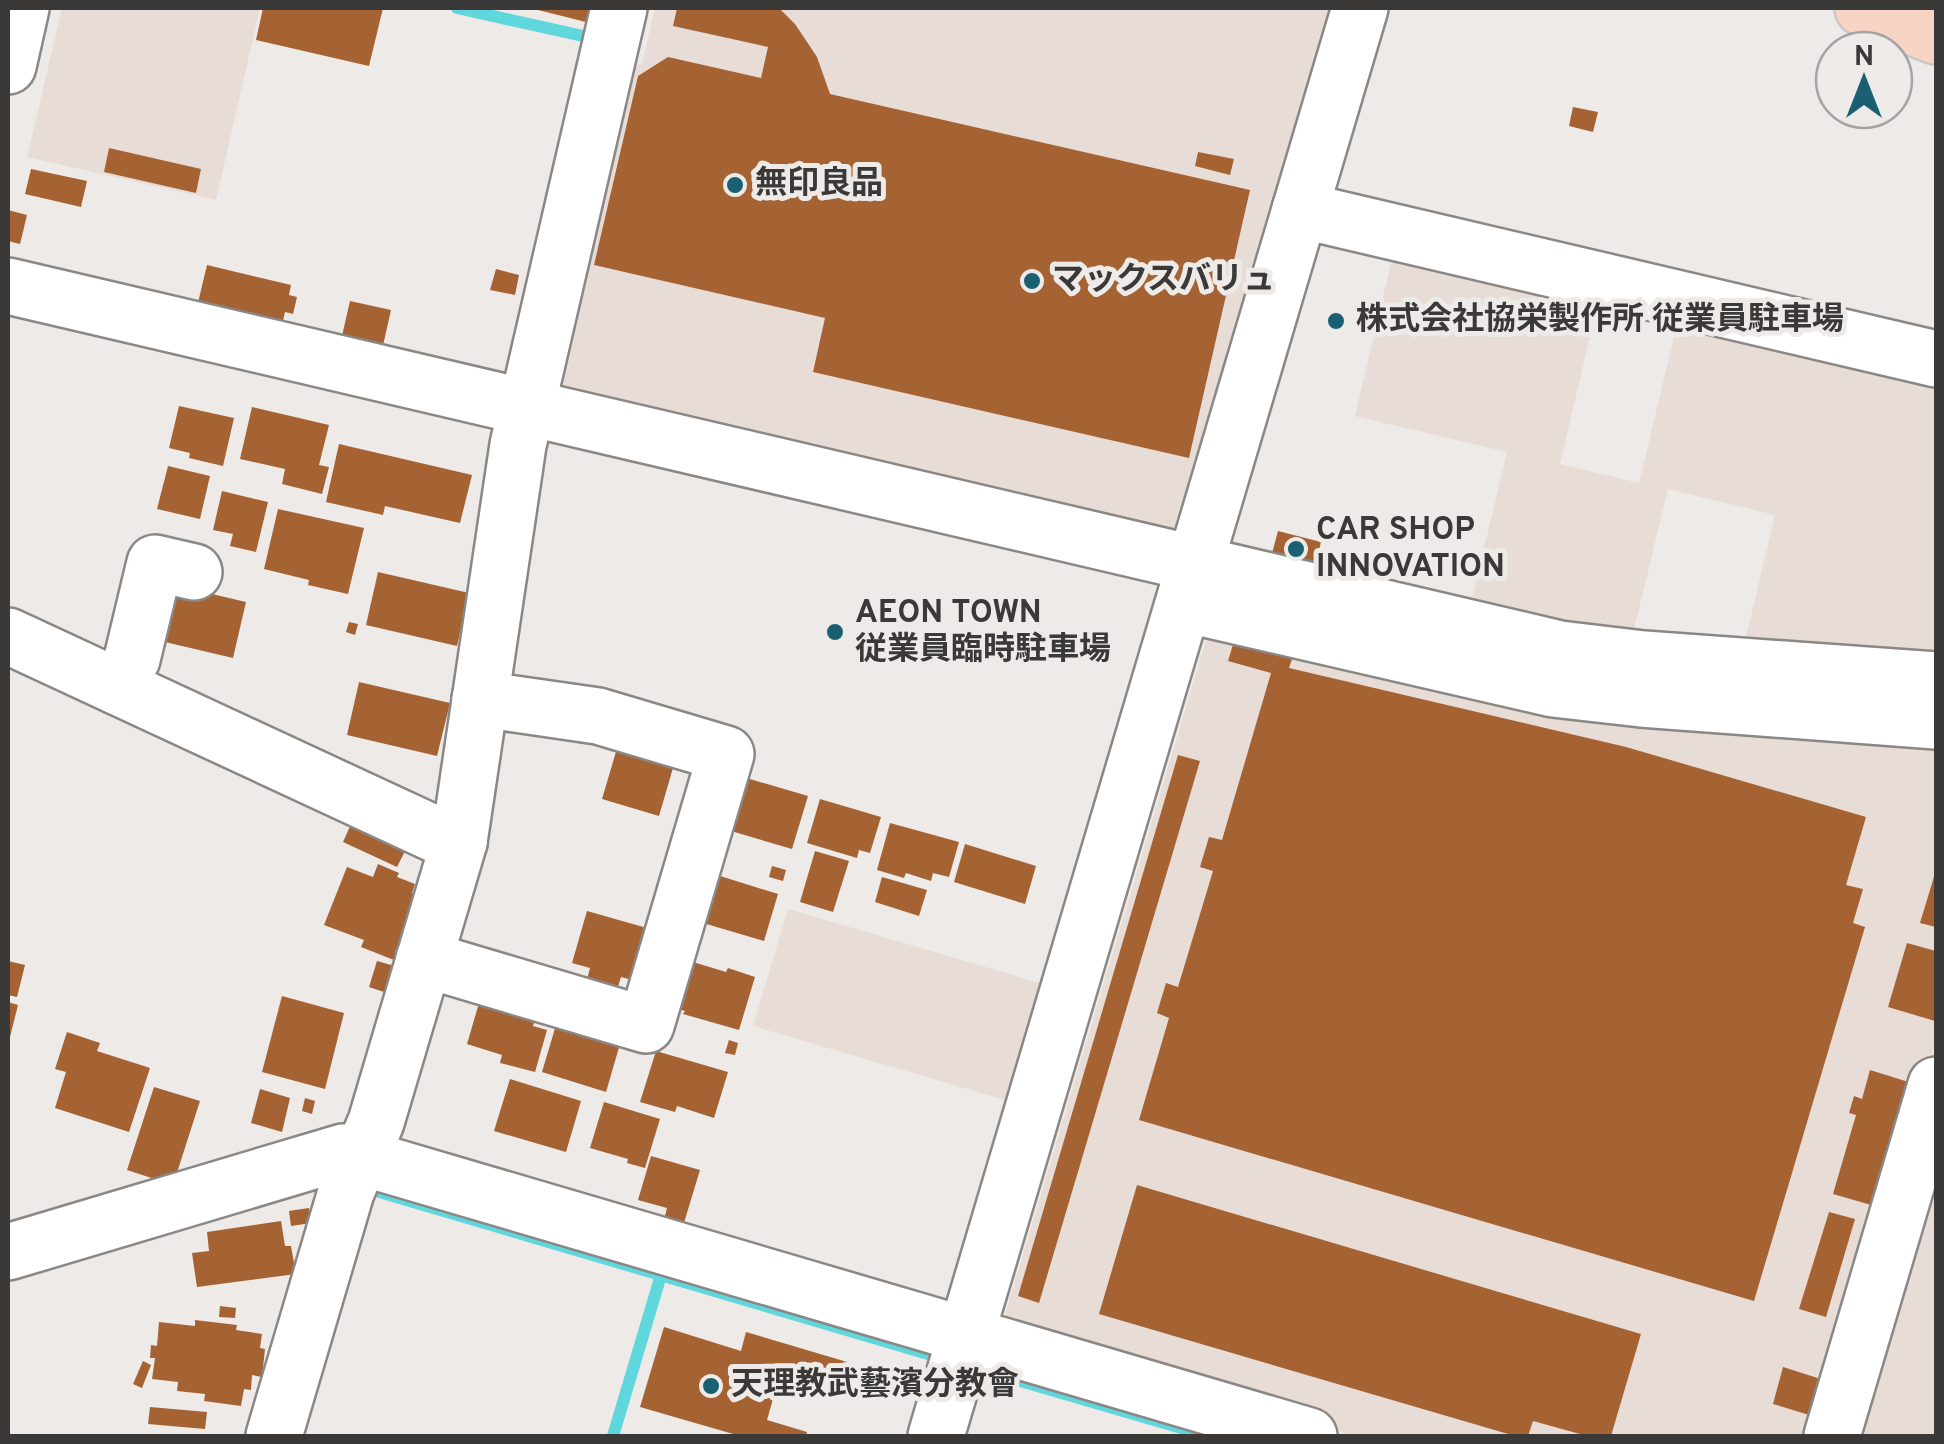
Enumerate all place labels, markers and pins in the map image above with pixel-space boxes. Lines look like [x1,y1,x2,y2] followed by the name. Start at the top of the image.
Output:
[755,165,883,205] place label: 無印良品
[724,174,746,196] marker: 無印良品
[1052,261,1275,301] place label: マックスバリュ
[1021,270,1043,292] marker: マックスバリュ
[1356,301,1844,341] place label: 株式会社協栄製作所 従業員駐車場
[1325,310,1347,332] marker: 株式会社協栄製作所 従業員駐車場
[1316,511,1505,588] place label: CAR SHOP INNOVATION
[1285,538,1307,560] marker: CAR SHOP INNOVATION
[855,594,1111,671] place label: AEON TOWN 従業員臨時駐車場
[824,621,846,643] marker: AEON TOWN 従業員臨時駐車場
[731,1366,1019,1406] place label: 天理教武藝濱分教會
[700,1375,722,1397] marker: 天理教武藝濱分教會

